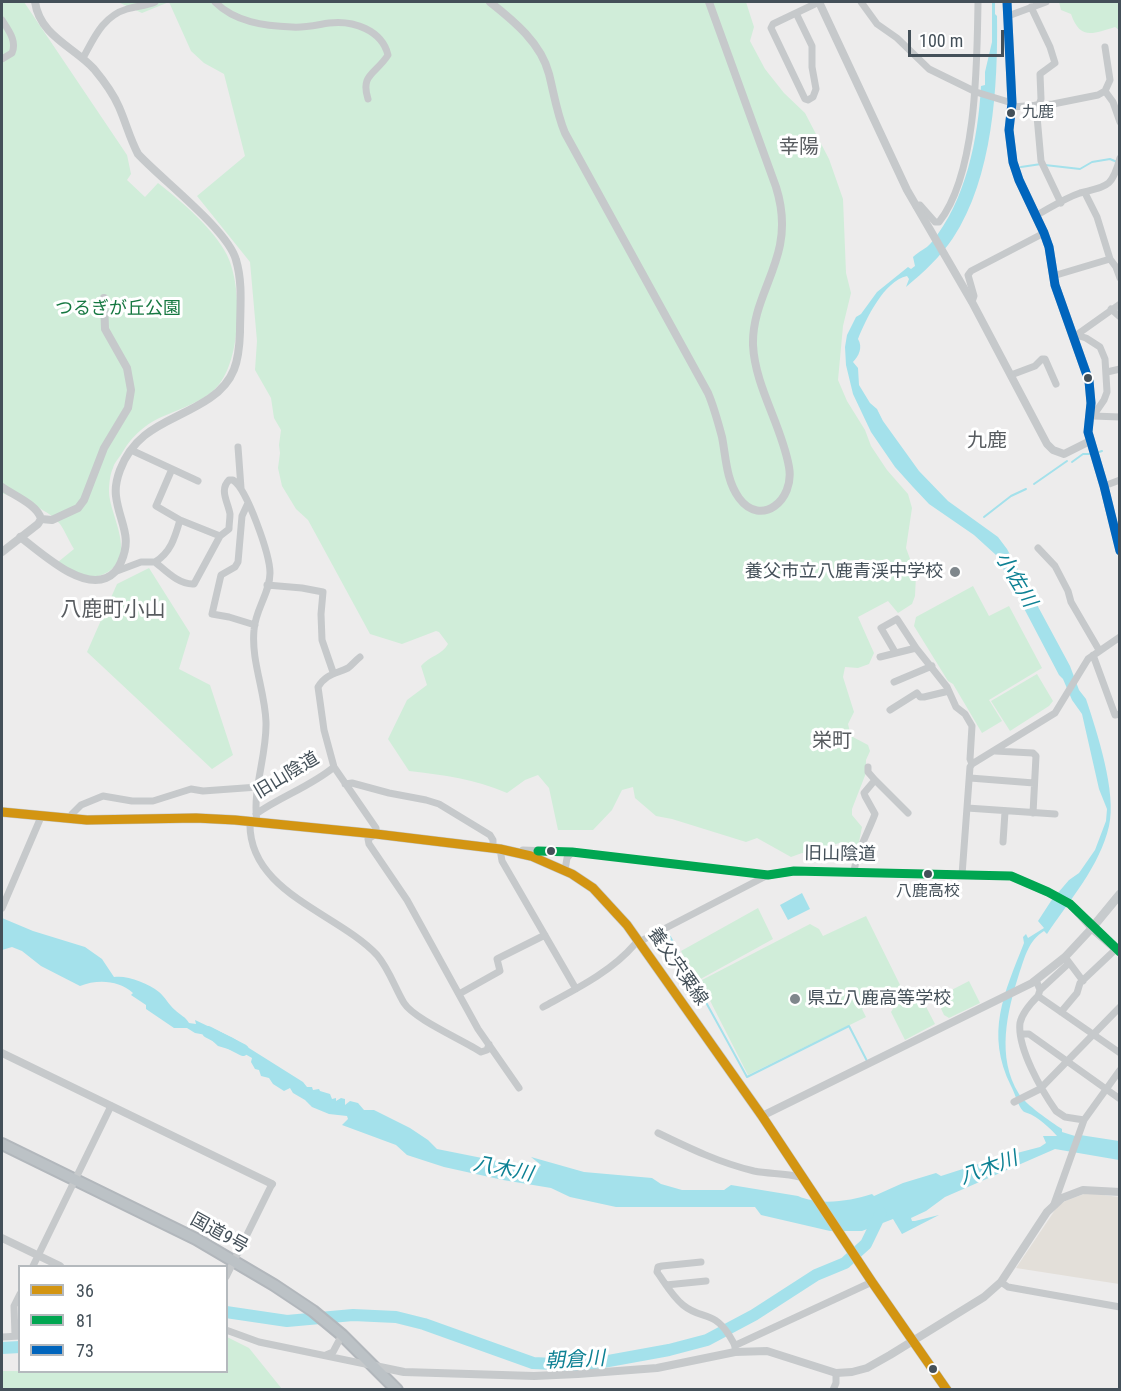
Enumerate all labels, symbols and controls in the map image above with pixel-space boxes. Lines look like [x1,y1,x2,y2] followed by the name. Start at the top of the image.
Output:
[911,18,1007,56] scale bar
[919,30,963,51] text: 100 m
[1022,103,1054,123] place label: 九鹿
[1005,107,1017,119] marker: 九鹿
[779,136,819,160] district label: 幸陽
[55,298,181,320] park label: つるぎが丘公園
[1082,372,1094,384] unlabelled marker
[967,430,1007,454] district label: 九鹿
[989,548,1041,612] water label: 小佐川
[745,561,943,583] place label: 養父市立八鹿青渓中学校
[948,565,962,579] marker: 養父市立八鹿青渓中学校
[61,598,165,624] district label: 八鹿町小山
[812,730,852,754] district label: 栄町
[251,748,323,804] street label: 旧山陰道
[804,844,876,866] street label: 旧山陰道
[545,845,557,857] unlabelled marker
[922,868,934,880] marker: 八鹿高校
[896,882,960,902] place label: 八鹿高校
[642,924,712,1010] street label: 養父宍粟線
[807,988,951,1010] place label: 県立八鹿高等学校
[788,992,802,1006] marker: 県立八鹿高等学校
[957,1147,1021,1191] water label: 八木川
[471,1152,535,1188] water label: 八木川
[186,1209,252,1259] street label: 国道9号
[18,1265,228,1373] legend
[76,1280,94,1301] text: 36
[76,1310,94,1331] text: 81
[76,1340,94,1361] text: 73
[544,1347,606,1375] water label: 朝倉川
[927,1363,939,1375] unlabelled marker

